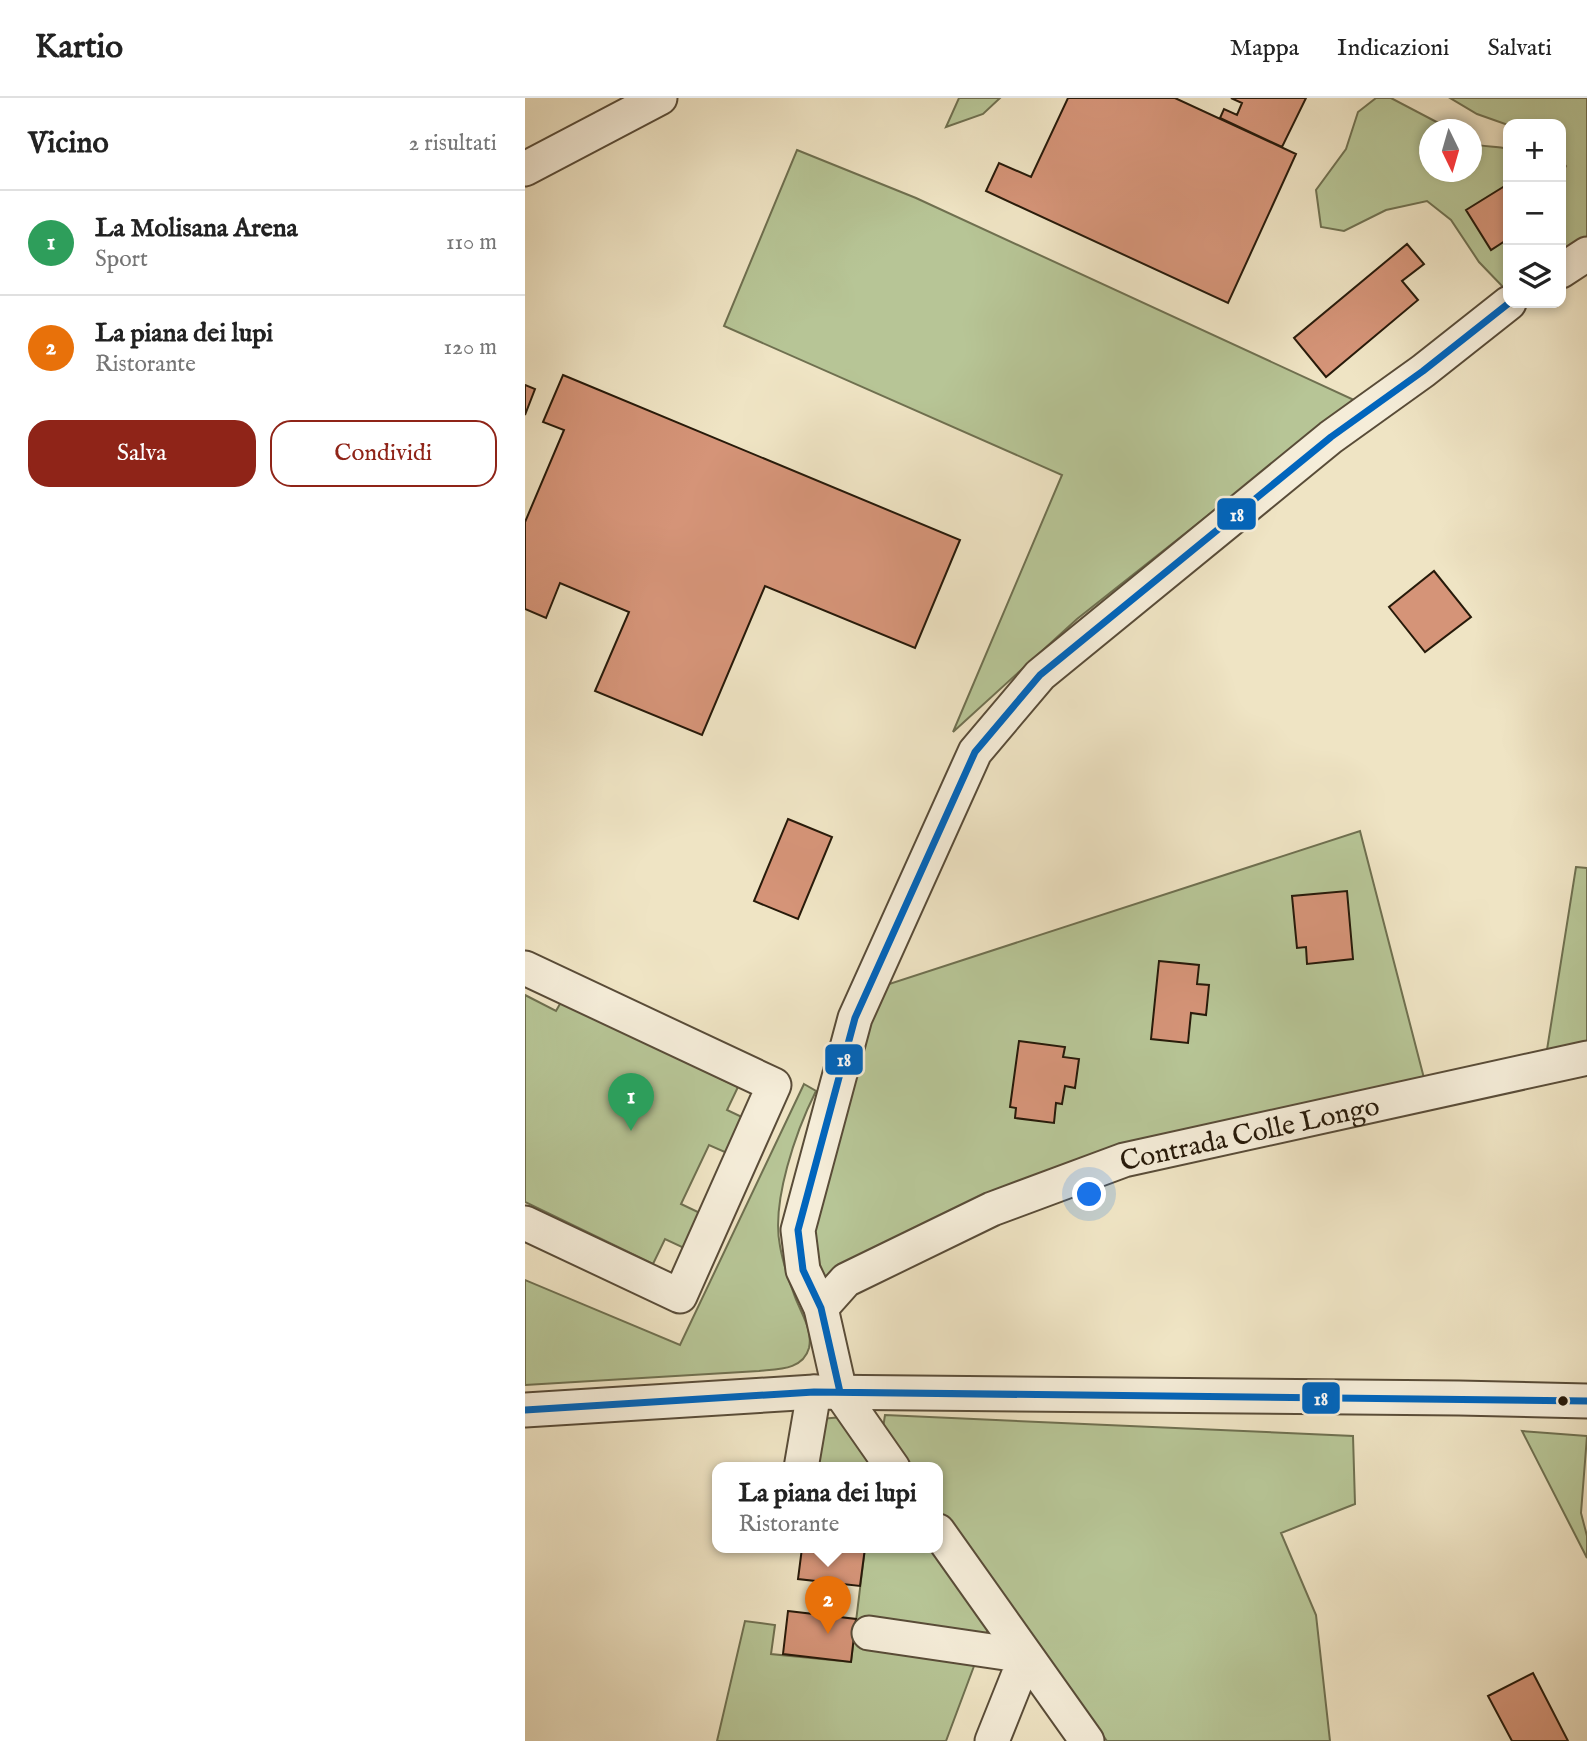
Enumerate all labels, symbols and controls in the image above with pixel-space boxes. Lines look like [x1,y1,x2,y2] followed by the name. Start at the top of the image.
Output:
[35,27,123,69] text: Kartio
[1230,33,1299,64] text: Mappa
[1337,33,1449,64] text: Indicazioni
[1487,33,1552,64] text: Salvati
[1419,119,1482,182] north arrow
[1503,119,1566,308] map controls
[1503,119,1566,182] button: +
[28,125,109,163] text: Vicino
[408,129,497,158] text: 2 risultati
[1503,182,1566,245] button: −
[95,212,298,245] text: La Molisana Arena
[47,228,55,257] text: 1
[446,228,497,257] text: 110 m
[95,245,148,274] text: Sport
[1503,245,1566,308] button: layers
[95,317,273,350] text: La piana dei lupi
[46,333,56,362] text: 2
[444,333,497,362] text: 120 m
[95,350,196,379] text: Ristorante
[28,420,256,487] button: Salva
[270,420,497,487] button: Condividi
[1216,497,1257,531] line badge: 18
[1230,504,1244,528] text: 18
[824,1043,864,1076] line badge: 18
[837,1049,851,1073] text: 18
[608,1073,654,1131] pin: 1
[1117,1089,1383,1180] street label: Contrada Colle Longo
[1072,1177,1106,1211] your location
[1301,1381,1341,1415] line badge: 18
[1314,1388,1328,1412] text: 18
[1556,1394,1570,1408] unlabelled marker
[712,1462,943,1553] popup
[738,1477,917,1510] text: La piana dei lupi
[738,1510,839,1539] text: Ristorante
[805,1576,851,1634] pin: 2

